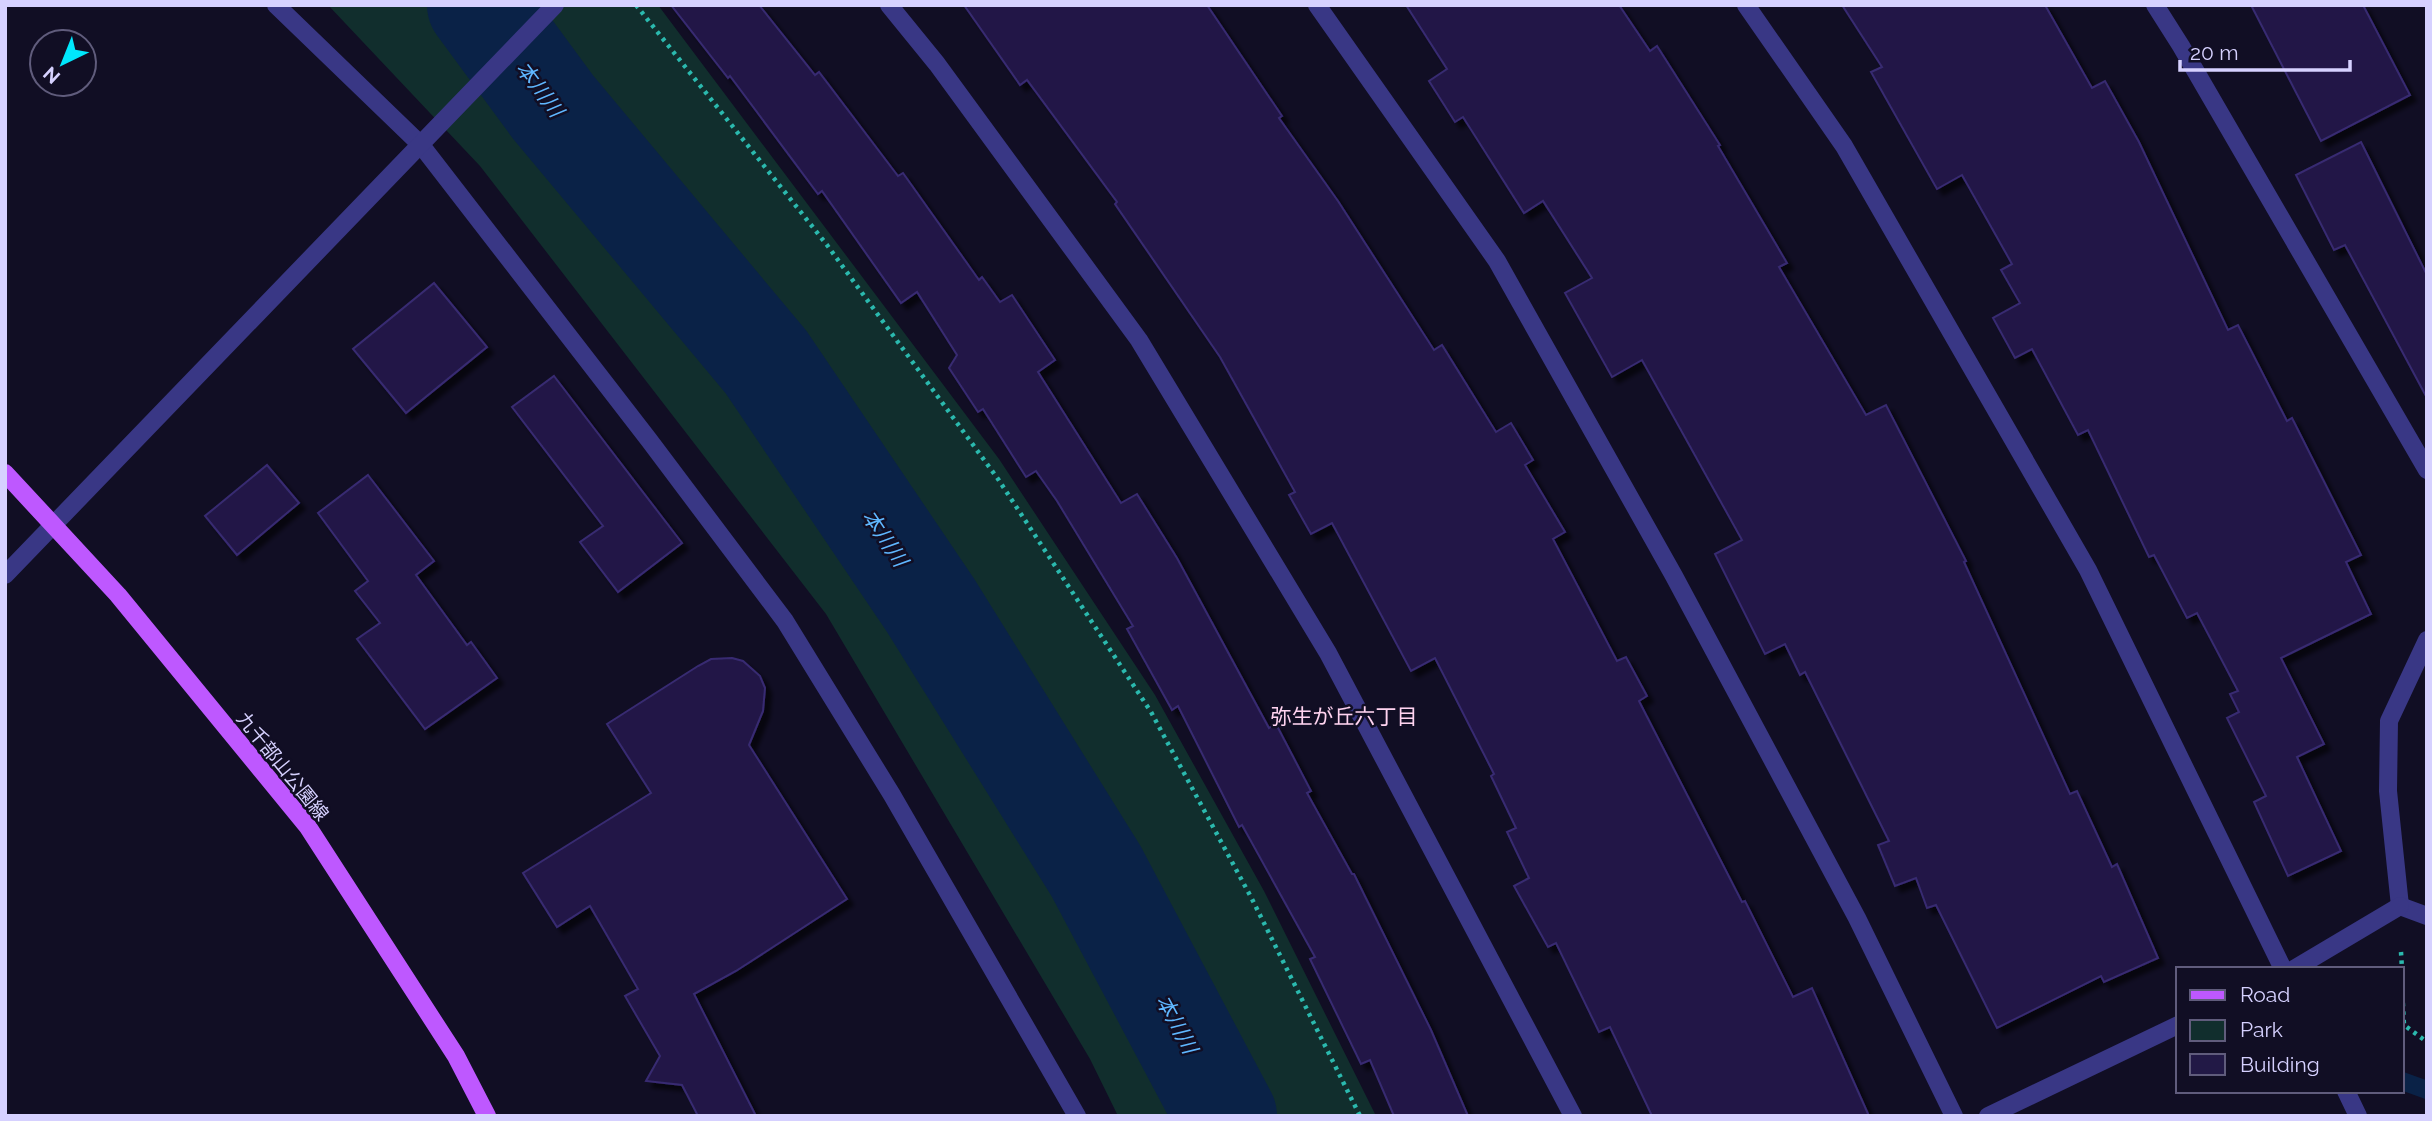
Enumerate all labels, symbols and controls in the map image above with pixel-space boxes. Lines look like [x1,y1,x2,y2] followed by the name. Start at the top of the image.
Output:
[28,28,98,98] north arrow
[2180,28,2350,72] scale bar
[2190,40,2238,65] text: 20 m
[511,56,570,123] water label: 本川川
[39,62,64,88] text: N
[857,505,914,573] water label: 本川川
[1271,704,1418,729] district label: 弥生が丘六丁目
[233,707,333,825] street label: 九千部山公園線
[2176,967,2404,1093] legend
[2240,982,2290,1007] text: Road
[1151,990,1204,1059] water label: 本川川
[2240,1017,2283,1042] text: Park
[2240,1052,2320,1077] text: Building

